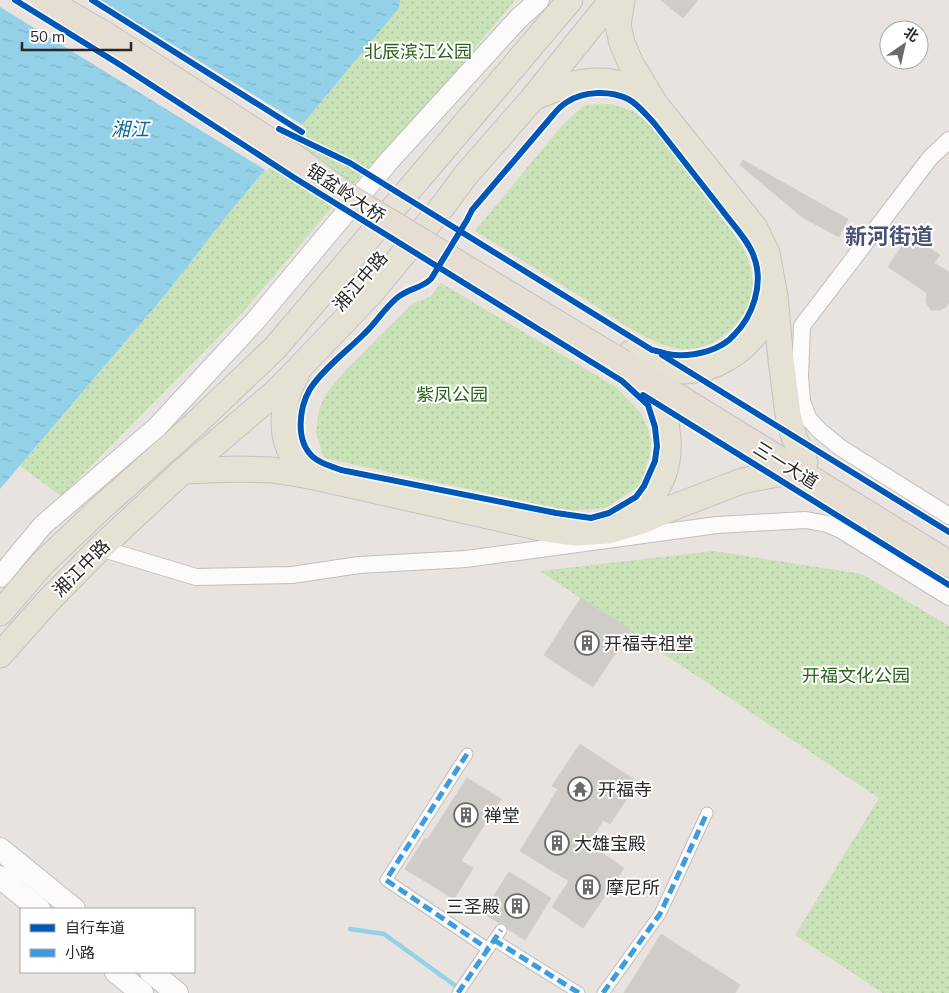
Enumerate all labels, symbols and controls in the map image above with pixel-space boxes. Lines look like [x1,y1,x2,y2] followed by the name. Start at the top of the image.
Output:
[22,20,131,52] scale bar
[879,20,929,70] north arrow
[900,23,922,46] text: 北
[30,27,65,46] text: 50 m
[364,40,472,63] park label: 北辰滨江公园
[111,117,151,141] water label: 湘江
[302,158,390,228] street label: 银盆岭大桥
[845,222,933,250] district label: 新河街道
[328,246,392,316] street label: 湘江中路
[416,383,488,406] park label: 紫凤公园
[749,436,823,494] street label: 三一大道
[47,534,115,602] street label: 湘江中路
[574,630,600,656] building icon: 开福寺祖堂
[604,632,694,655] place label: 开福寺祖堂
[802,664,910,687] park label: 开福文化公园
[567,776,593,802] temple icon: 开福寺
[598,778,652,801] place label: 开福寺
[453,802,479,828] building icon: 禅堂
[484,804,520,827] place label: 禅堂
[544,830,570,856] building icon: 大雄宝殿
[574,832,646,855] place label: 大雄宝殿
[575,874,601,900] building icon: 摩尼所
[606,876,660,899] place label: 摩尼所
[504,893,530,919] building icon: 三圣殿
[446,895,500,918] place label: 三圣殿
[20,908,195,973] legend
[65,918,125,937] text: 自行车道
[65,943,95,962] text: 小路

